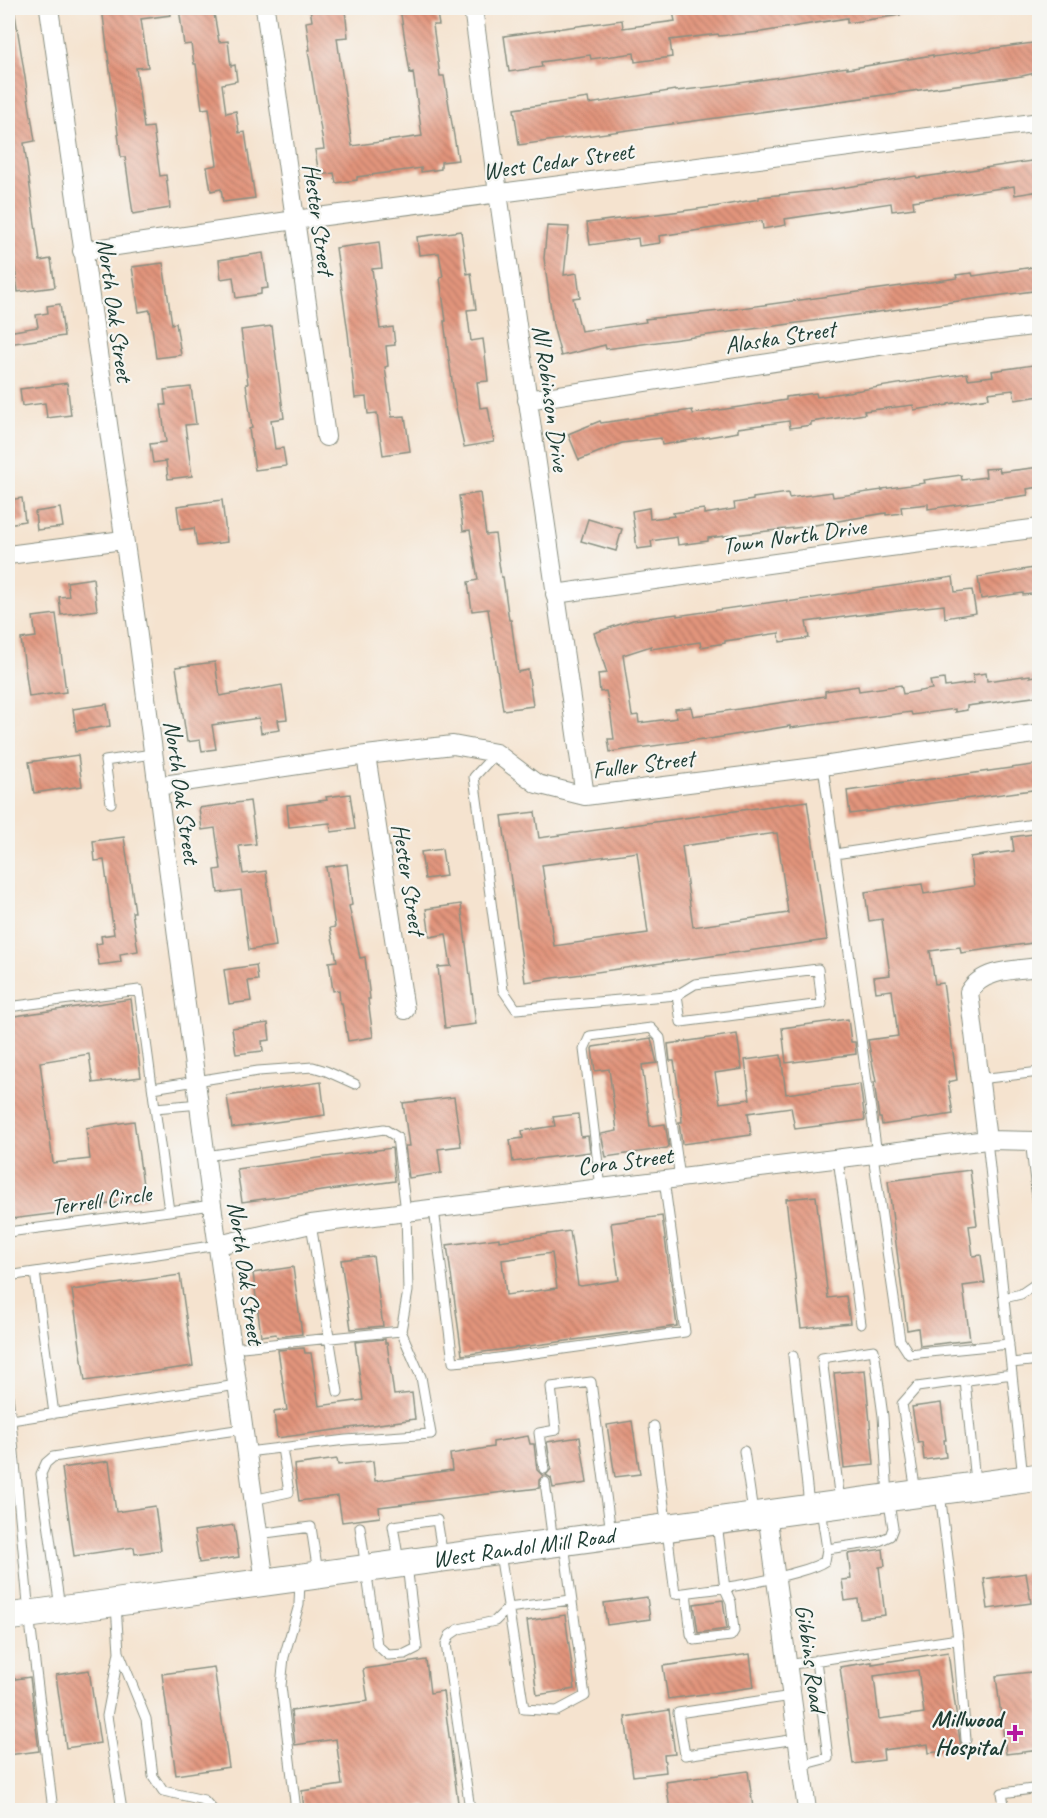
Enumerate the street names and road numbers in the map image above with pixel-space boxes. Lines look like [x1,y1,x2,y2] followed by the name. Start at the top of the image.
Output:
[481,135,637,186] street label: West Cedar Street
[296,161,342,280] street label: Hester Street
[90,237,140,385] street label: North Oak Street
[723,313,840,361] street label: Alaska Street
[526,323,576,475] street label: Nl Robinson Drive
[720,511,870,561] street label: Town North Drive
[157,719,207,867] street label: North Oak Street
[590,743,699,785] street label: Fuller Street
[385,821,433,940] street label: Hester Street
[576,1140,676,1182] street label: Cora Street
[49,1178,155,1222] street label: Terrell Circle
[221,1200,271,1348] street label: North Oak Street
[431,1519,620,1574] street label: West Randol Mill Road
[789,1603,834,1717] street label: Gibbins Road

